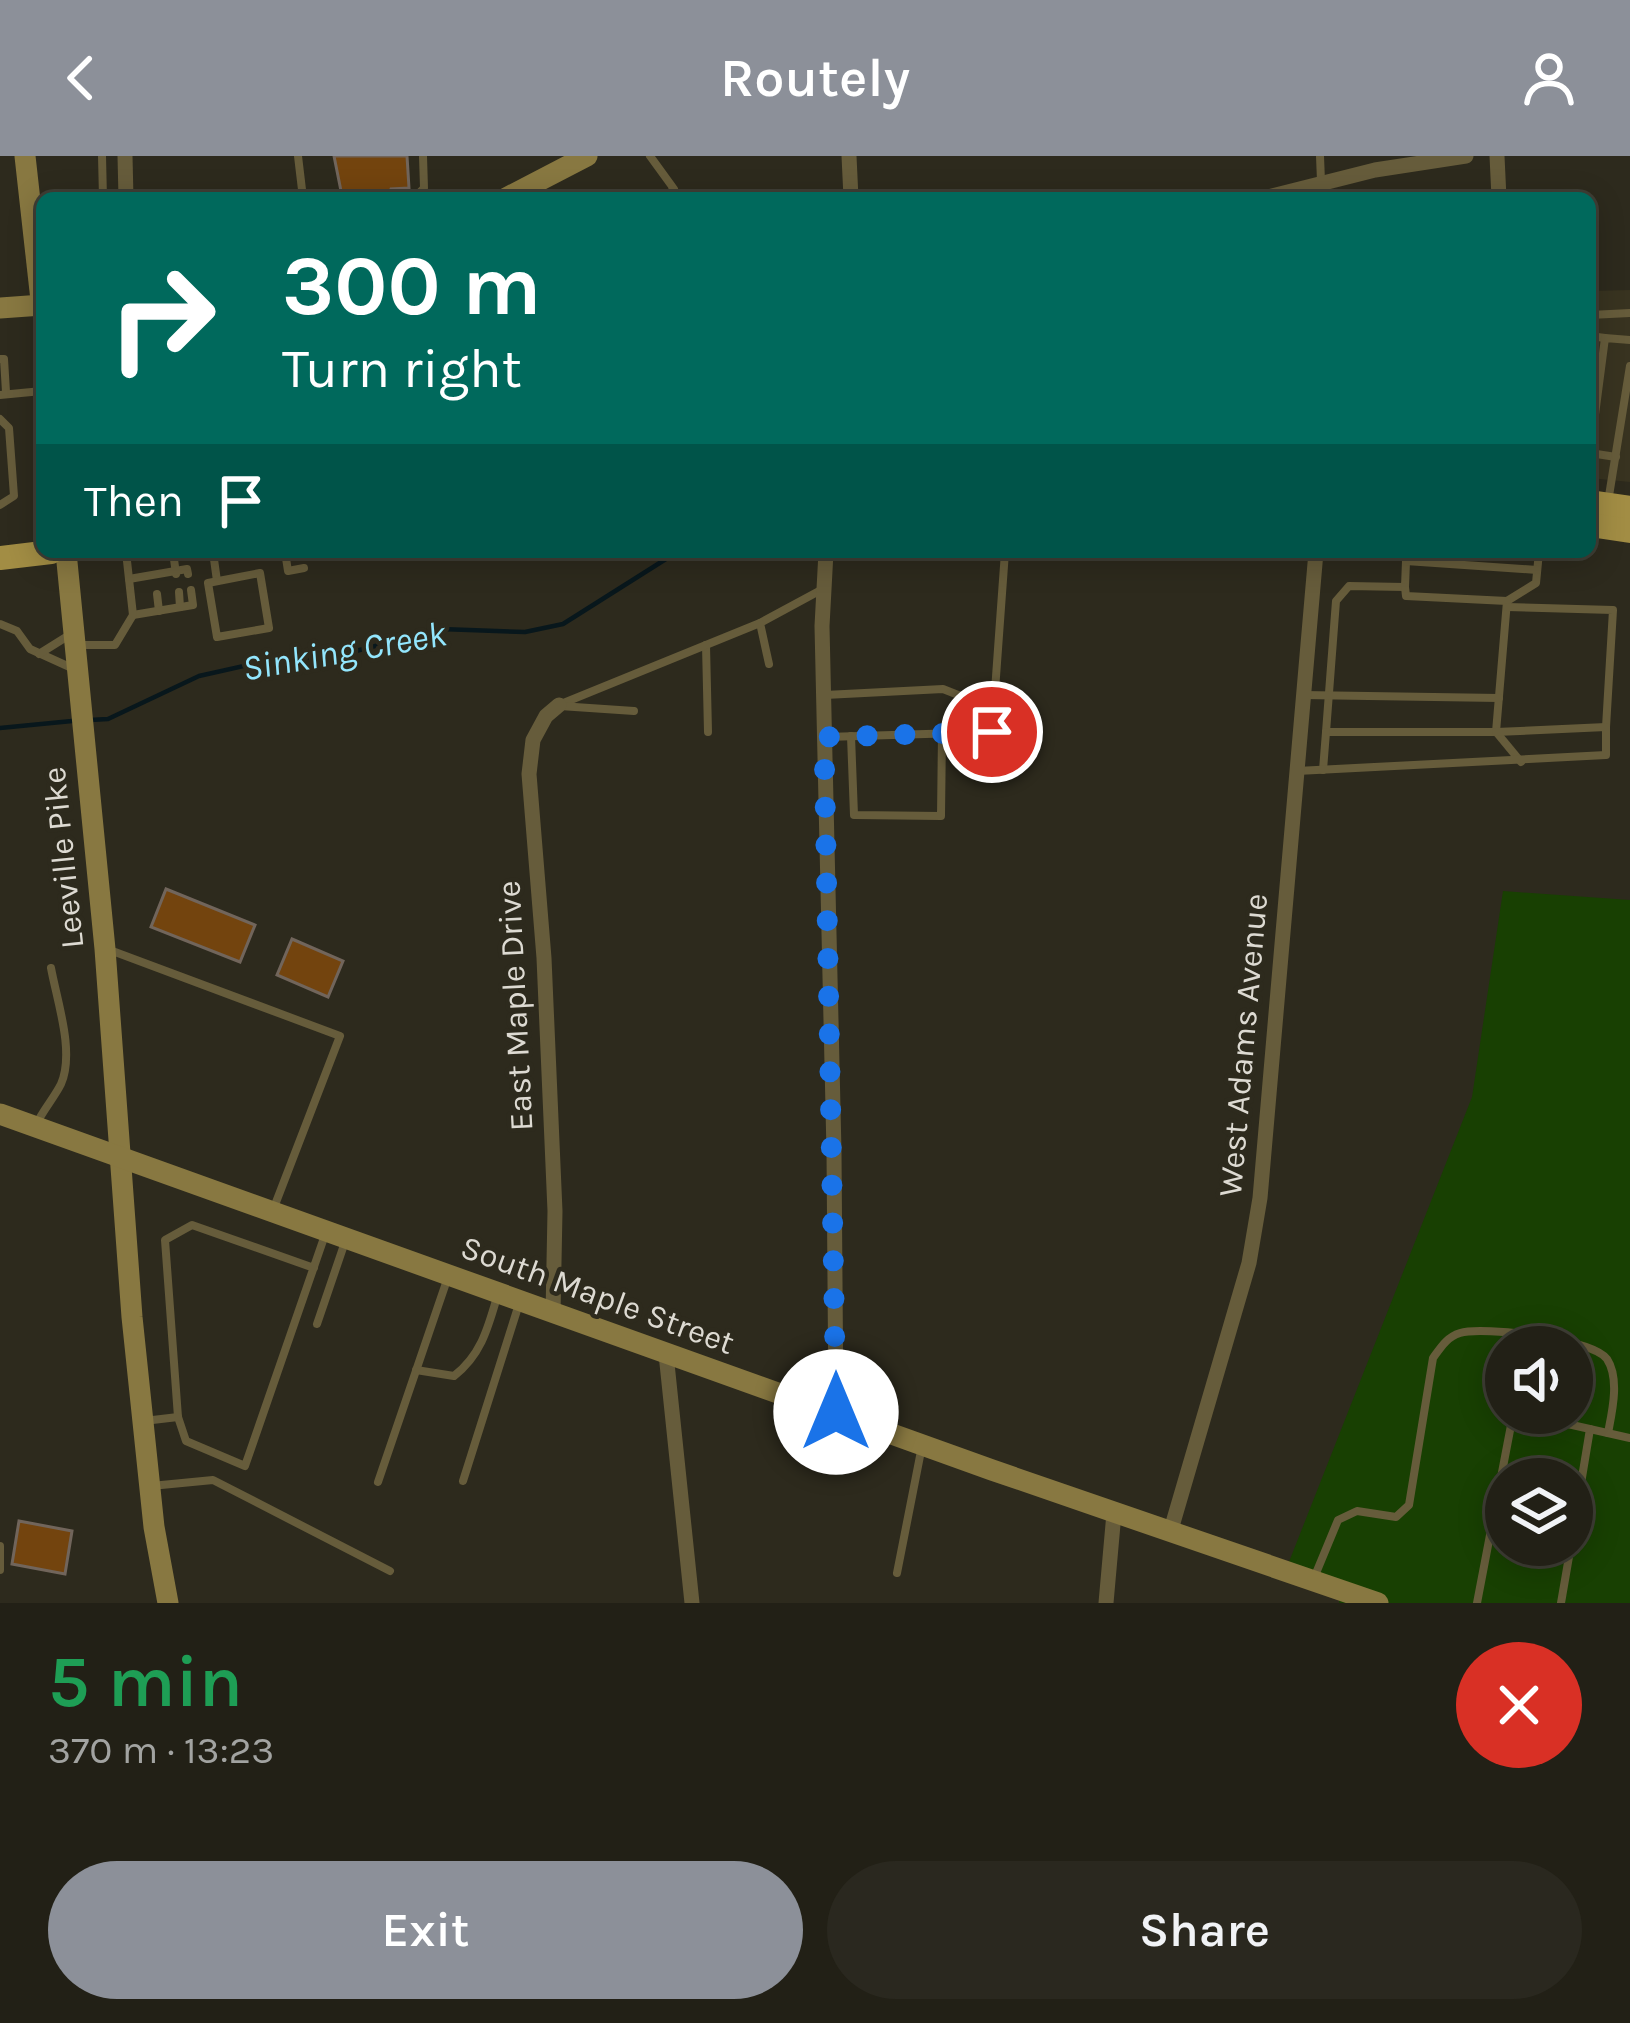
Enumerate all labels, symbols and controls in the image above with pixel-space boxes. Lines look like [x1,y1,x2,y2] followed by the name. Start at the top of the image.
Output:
[48,45,114,111] icon: back
[1516,45,1582,111] icon: person
[720,46,910,110] text: Routely
[282,237,541,335] text: 300 m
[84,240,240,396] icon: right
[282,337,522,401] text: Turn right
[208,468,274,534] icon: arrive
[84,475,184,527] text: Then
[239,612,450,690] water label: Sinking Creek
[941,681,1043,783] pin
[959,699,1025,765] icon: arrive
[35,765,91,951] street label: Leeville Pike
[489,880,541,1132] street label: East Maple Drive
[1211,892,1275,1198] street label: West Adams Avenue
[456,1228,740,1362] street label: South Maple Street
[1485,1326,1593,1566] map controls
[1485,1326,1593,1434] button: sound
[773,1349,899,1475] position arrow
[1485,1458,1593,1566] button: layers
[48,1640,243,1724] text: 5 min
[1456,1642,1582,1768] button: close
[48,1727,274,1773] text: 370 m · 13:23
[48,1861,803,1999] button: Exit
[827,1861,1582,1999] button: Share

